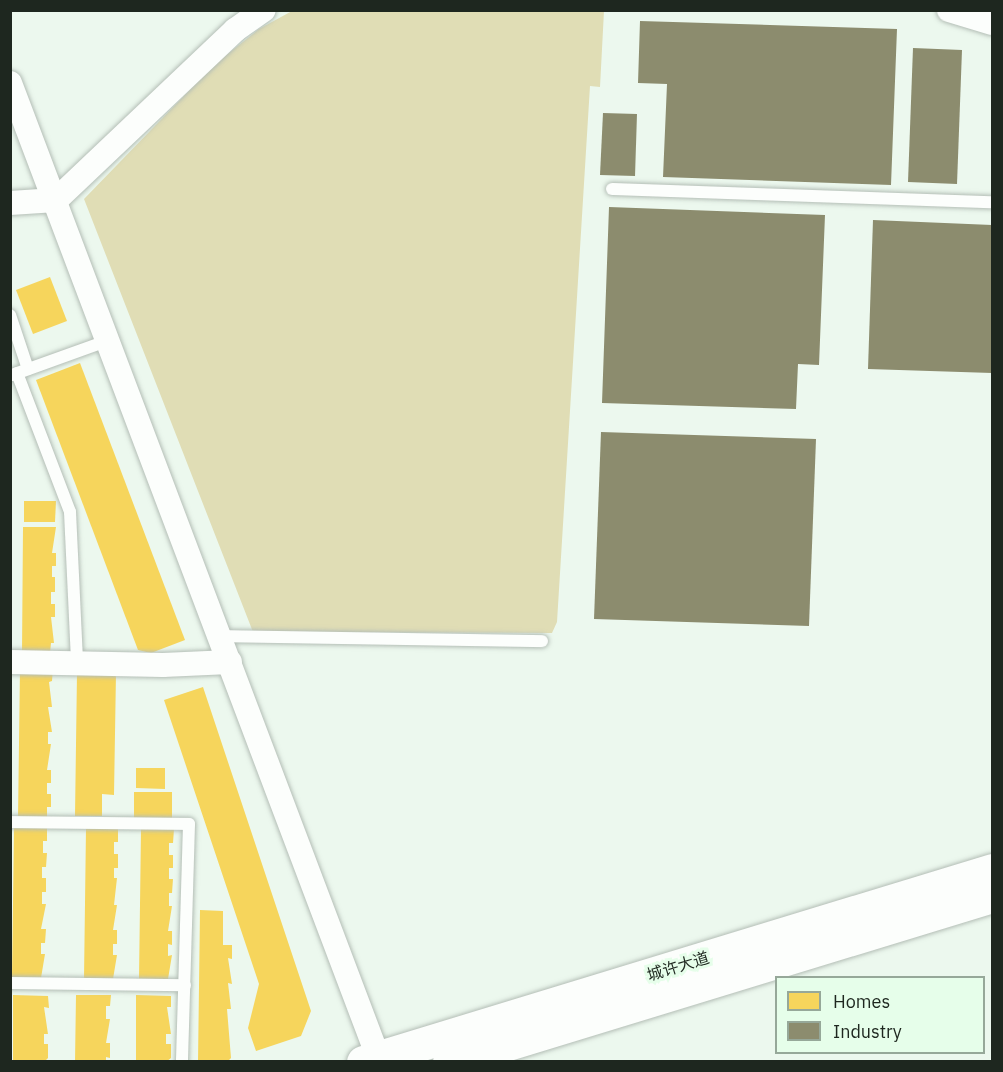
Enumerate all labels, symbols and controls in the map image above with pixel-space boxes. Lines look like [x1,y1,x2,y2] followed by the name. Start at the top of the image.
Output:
[645,947,711,985] street label: 城许大道
[775,976,985,1054] legend
[833,990,890,1013] text: Homes
[833,1020,902,1043] text: Industry

